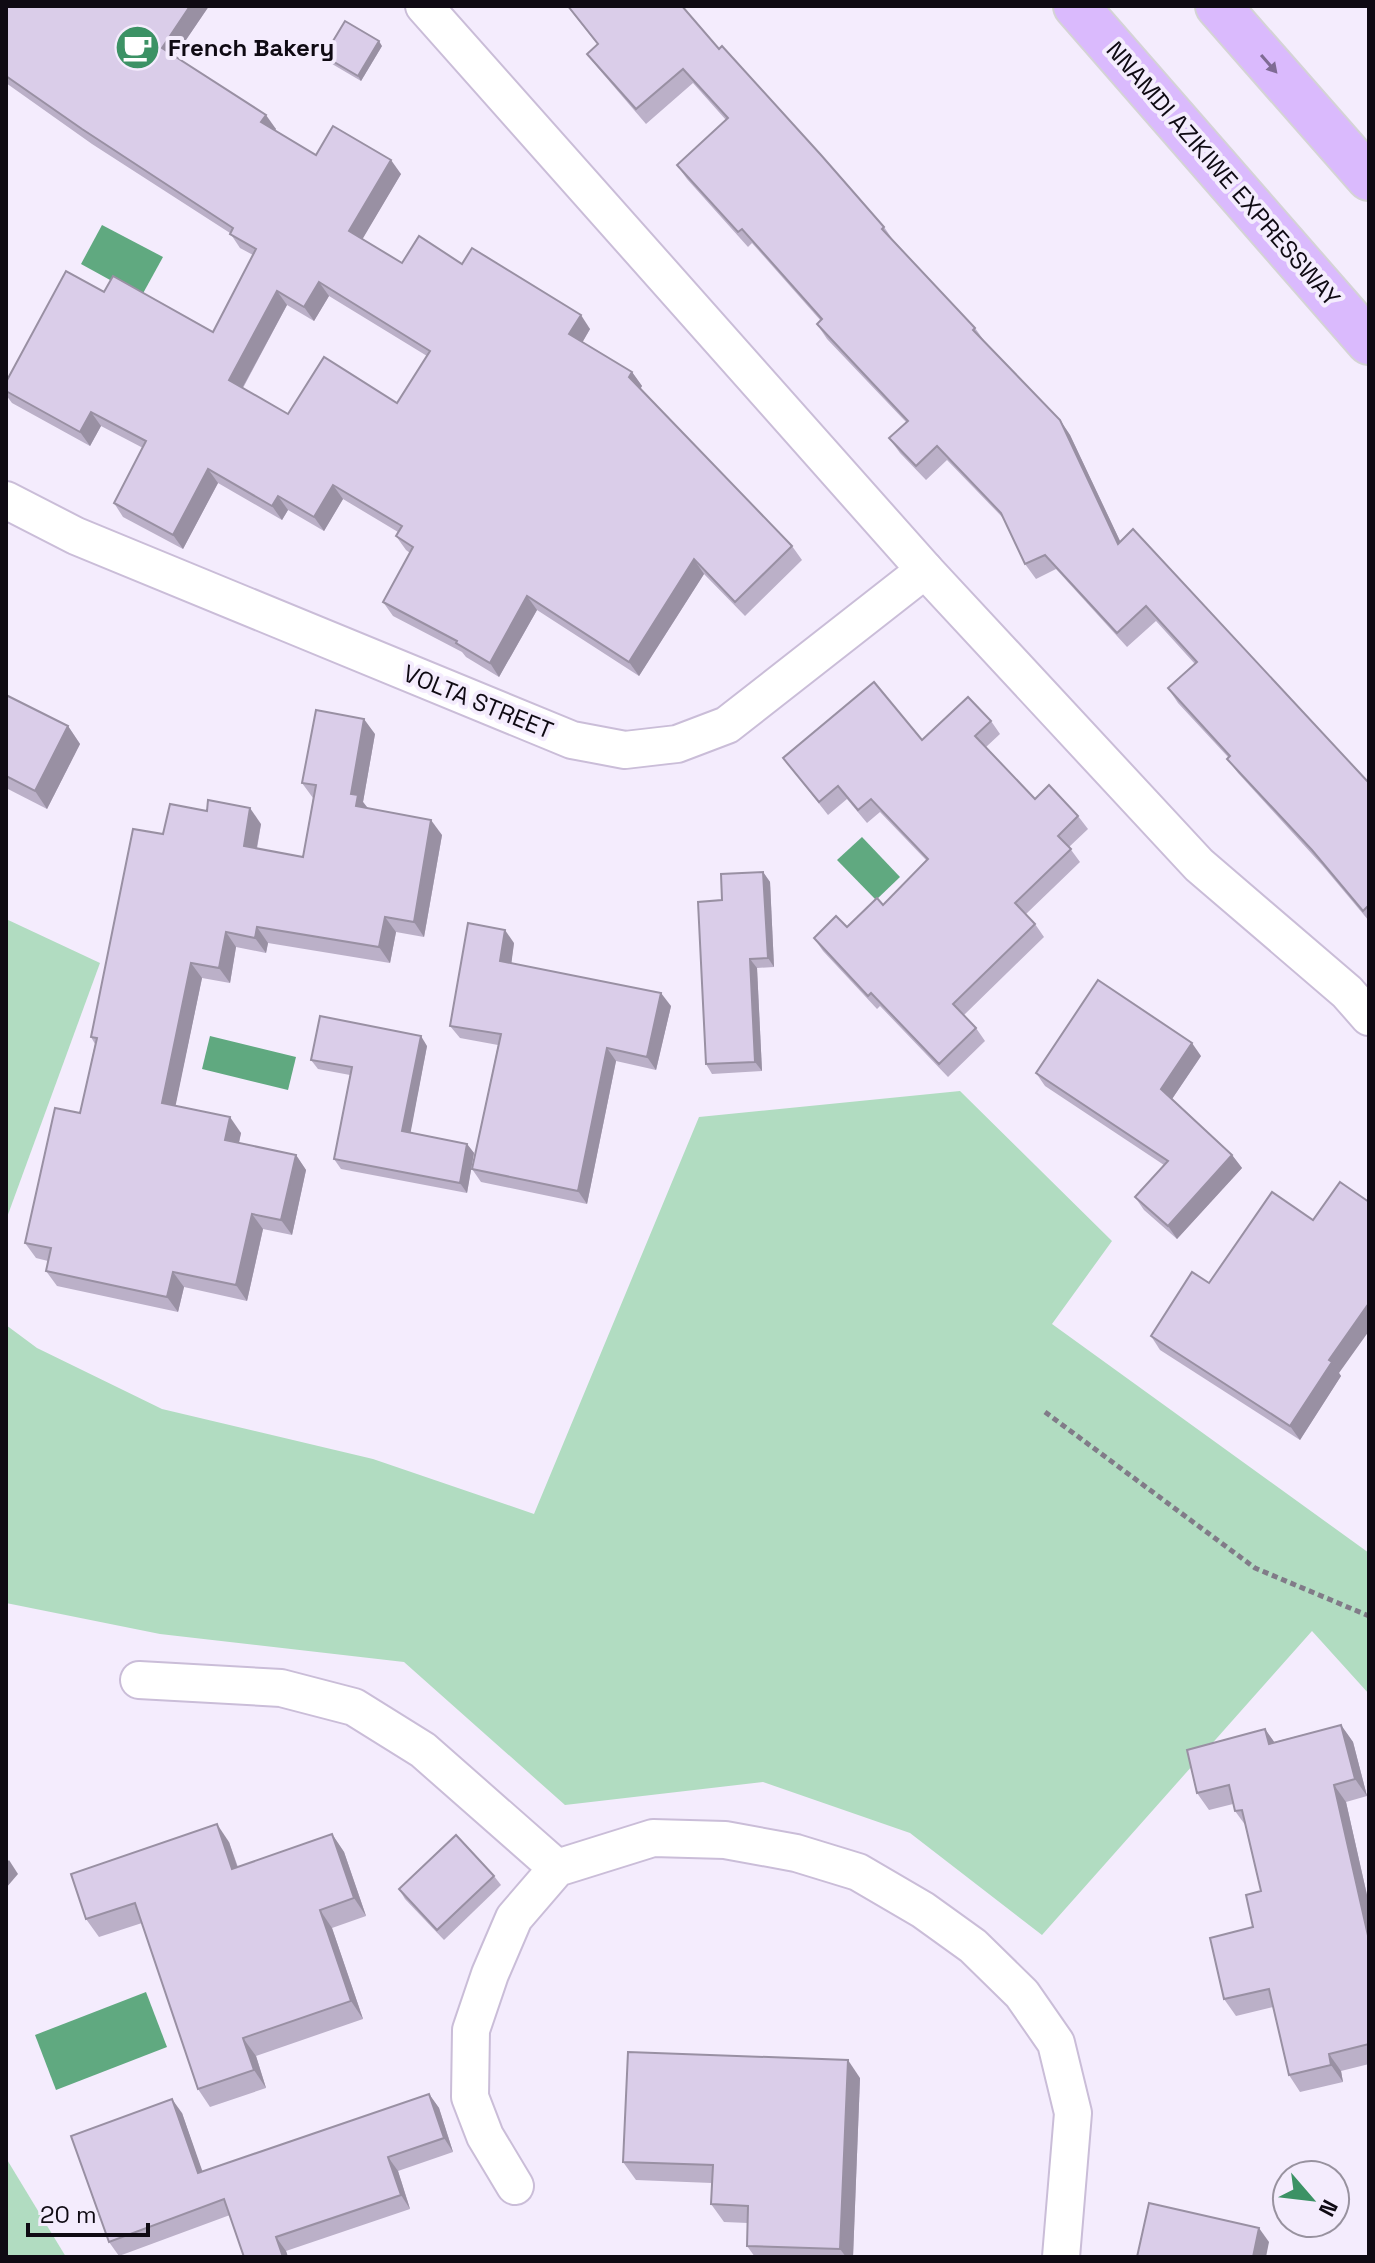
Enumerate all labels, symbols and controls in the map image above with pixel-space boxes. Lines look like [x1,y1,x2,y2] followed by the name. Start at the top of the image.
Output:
[113,24,161,72] cafe icon: French Bakery
[168,32,334,63] place label: French Bakery
[1100,35,1347,313] street label: NNAMDI AZIKIWE EXPRESSWAY
[1260,54,1277,74] one-way arrow
[399,657,558,746] street label: VOLTA STREET
[1271,2159,1351,2239] north arrow
[28,2187,148,2237] scale bar
[1313,2195,1344,2221] text: N
[40,2199,97,2230] text: 20 m

